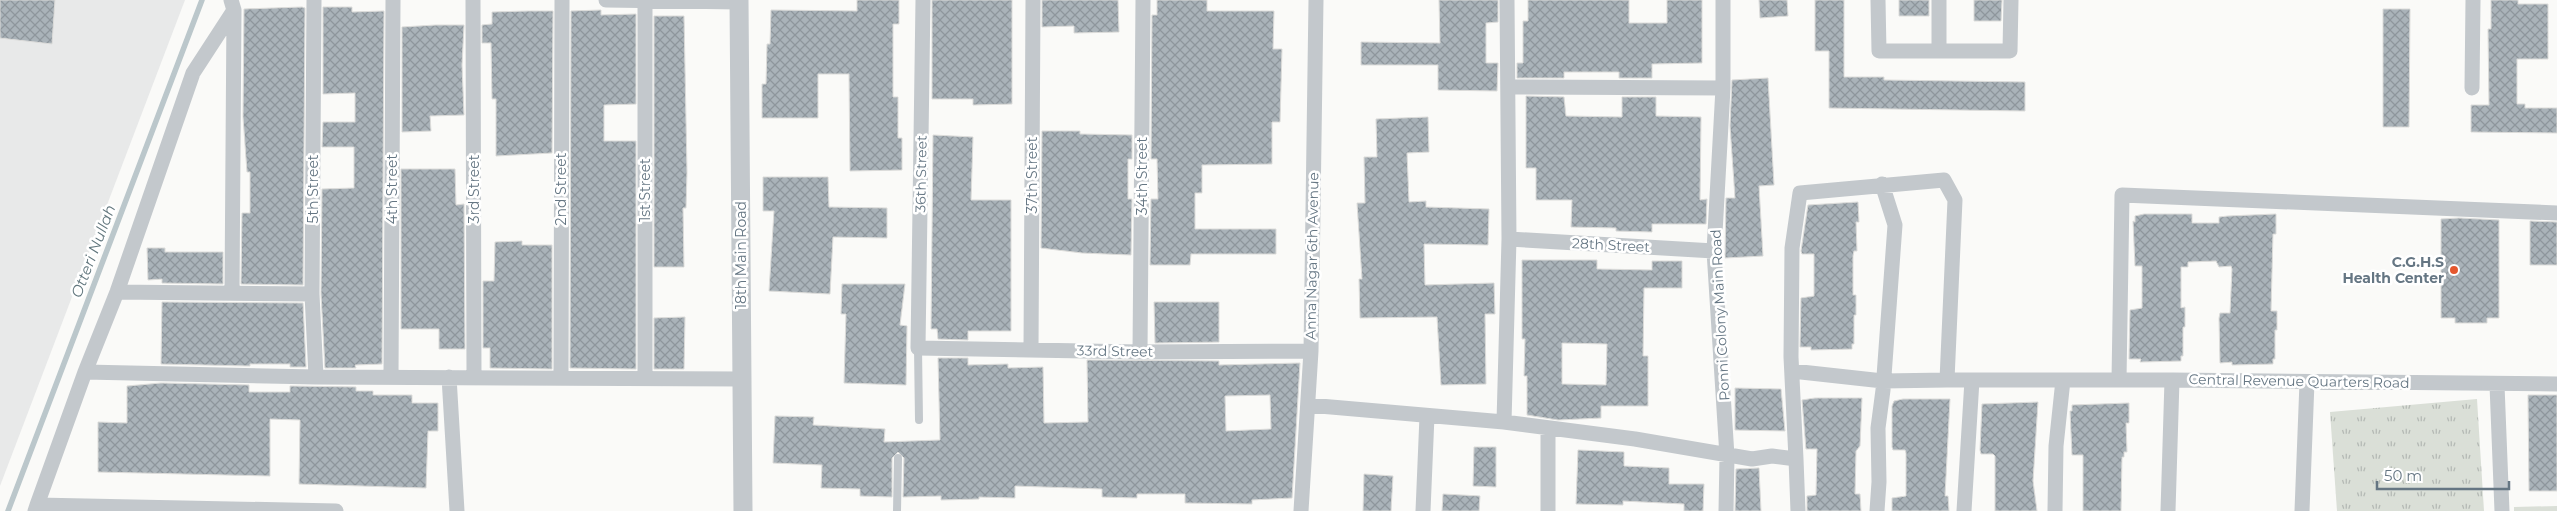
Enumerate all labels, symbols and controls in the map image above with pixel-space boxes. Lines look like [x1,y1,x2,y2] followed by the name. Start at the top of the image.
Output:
[911,135,931,213] street label: 36th Street
[1023,136,1041,213] street label: 37th Street
[1133,137,1151,215] street label: 34th Street
[552,152,570,225] street label: 2nd Street
[383,153,401,224] street label: 4th Street
[304,154,322,224] street label: 5th Street
[465,154,483,223] street label: 3rd Street
[636,158,654,222] street label: 1st Street
[1302,172,1322,340] street label: Anna Nagar 6th Avenue
[732,201,750,309] street label: 18th Main Road
[67,202,119,300] water label: Otteri Nullah
[1707,229,1733,401] street label: Ponni Colony Main Road
[1572,234,1651,256] street label: 28th Street
[2342,253,2444,287] place label: C.G.H.S Health Center
[2448,264,2460,276] marker: C.G.H.S Health Center
[1077,341,1154,361] street label: 33rd Street
[2188,370,2410,392] street label: Central Revenue Quarters Road
[2377,458,2510,490] scale bar
[2384,466,2422,485] text: 50 m

